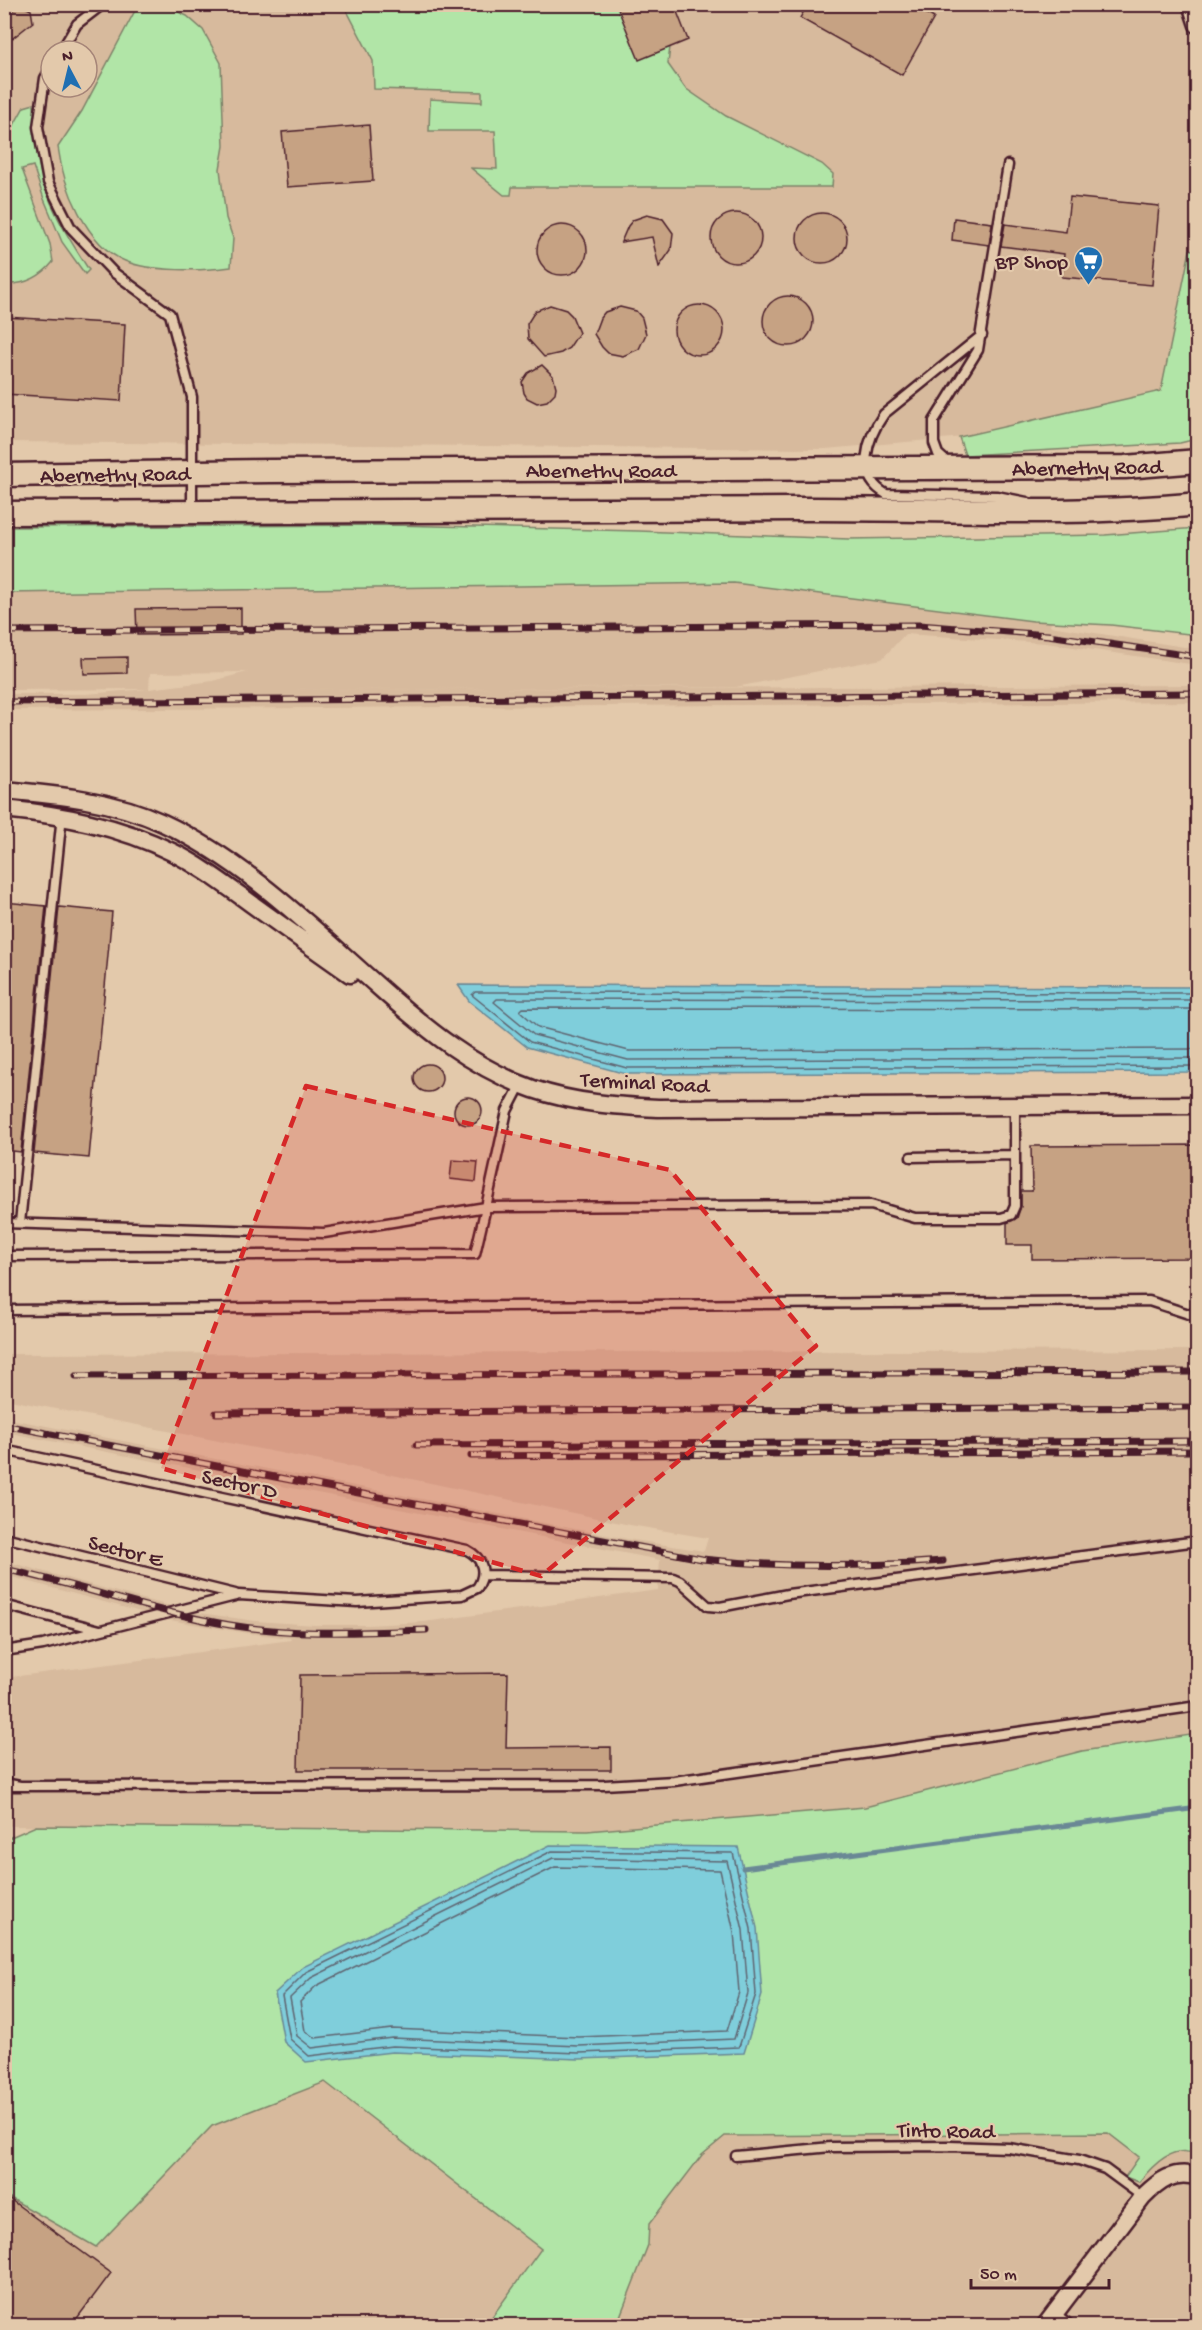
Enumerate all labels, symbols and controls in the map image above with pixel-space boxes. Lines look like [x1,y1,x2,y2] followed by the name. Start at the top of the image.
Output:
[39,39,99,99] north arrow
[61,47,74,68] text: N
[1073,244,1105,286] supermarket icon: BP Shop
[994,251,1068,277] place label: BP Shop
[1012,456,1165,484] street label: Abernethy Road
[526,460,678,486] street label: Abernethy Road
[40,463,193,491] street label: Abernethy Road
[578,1069,712,1101] street label: Terminal Road
[199,1465,280,1507] street label: Sector D
[85,1531,166,1575] street label: Sector E
[895,2119,997,2147] street label: Tinto Road
[971,2252,1109,2290] scale bar
[980,2265,1017,2286] text: 50 m

